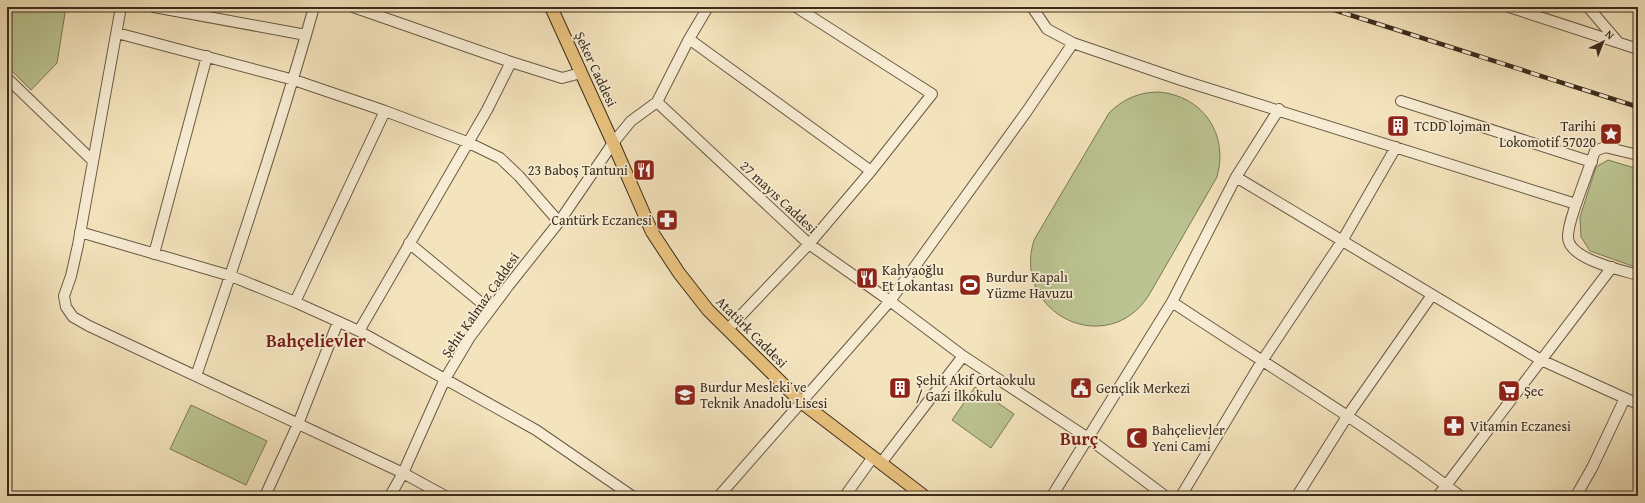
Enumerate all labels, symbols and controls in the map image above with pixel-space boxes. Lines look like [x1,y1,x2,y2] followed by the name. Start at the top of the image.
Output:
[1583,22,1623,62] north arrow
[1602,26,1618,43] text: N
[570,28,622,110] street label: Şeker Caddesi
[1385,113,1411,139] building icon: TCDD lojman
[1414,116,1490,136] place label: TCDD lojman
[1499,116,1596,152] place label: Tarihi Lokomotif 57020
[1598,121,1624,147] place icon: Tarihi Lokomotif 57020
[736,156,822,238] street label: 27 mayıs Caddesi
[631,157,657,183] restaurant icon: 23 Baboş Tantuni
[528,160,628,180] place label: 23 Baboş Tantuni
[654,207,680,233] pharmacy icon: Cantürk Eczanesi
[551,210,652,230] place label: Cantürk Eczanesi
[436,248,524,362] street label: Şehit Kalmaz Caddesi
[882,260,954,296] place label: Kahyaoğlu Et Lokantası
[854,265,880,291] restaurant icon: Kahyaoğlu Et Lokantası
[986,267,1074,303] place label: Burdur Kapalı Yüzme Havuzu
[957,272,983,298] sports icon: Burdur Kapalı Yüzme Havuzu
[712,292,792,372] street label: Atatürk Caddesi
[266,327,367,354] district label: Bahçelievler
[916,370,1036,406] place label: Şehit Akif Ortaokulu / Gazi İlkokulu
[887,375,913,401] building icon: Şehit Akif Ortaokulu / Gazi İlkokulu
[1068,375,1094,401] public building icon: Gençlik Merkezi
[700,377,828,413] place label: Burdur Mesleki ve Teknik Anadolu Lisesi
[1096,378,1190,398] place label: Gençlik Merkezi
[1496,378,1522,404] supermarket icon: Şec
[1524,381,1544,401] place label: Şec
[672,382,698,408] school or university icon: Burdur Mesleki ve Teknik Anadolu Lisesi
[1441,413,1467,439] pharmacy icon: Vitamin Eczanesi
[1470,416,1571,436] place label: Vitamin Eczanesi
[1152,420,1225,456] place label: Bahçelievler Yeni Cami
[1060,425,1098,452] district label: Burç
[1124,425,1150,451] mosque icon: Bahçelievler Yeni Cami

